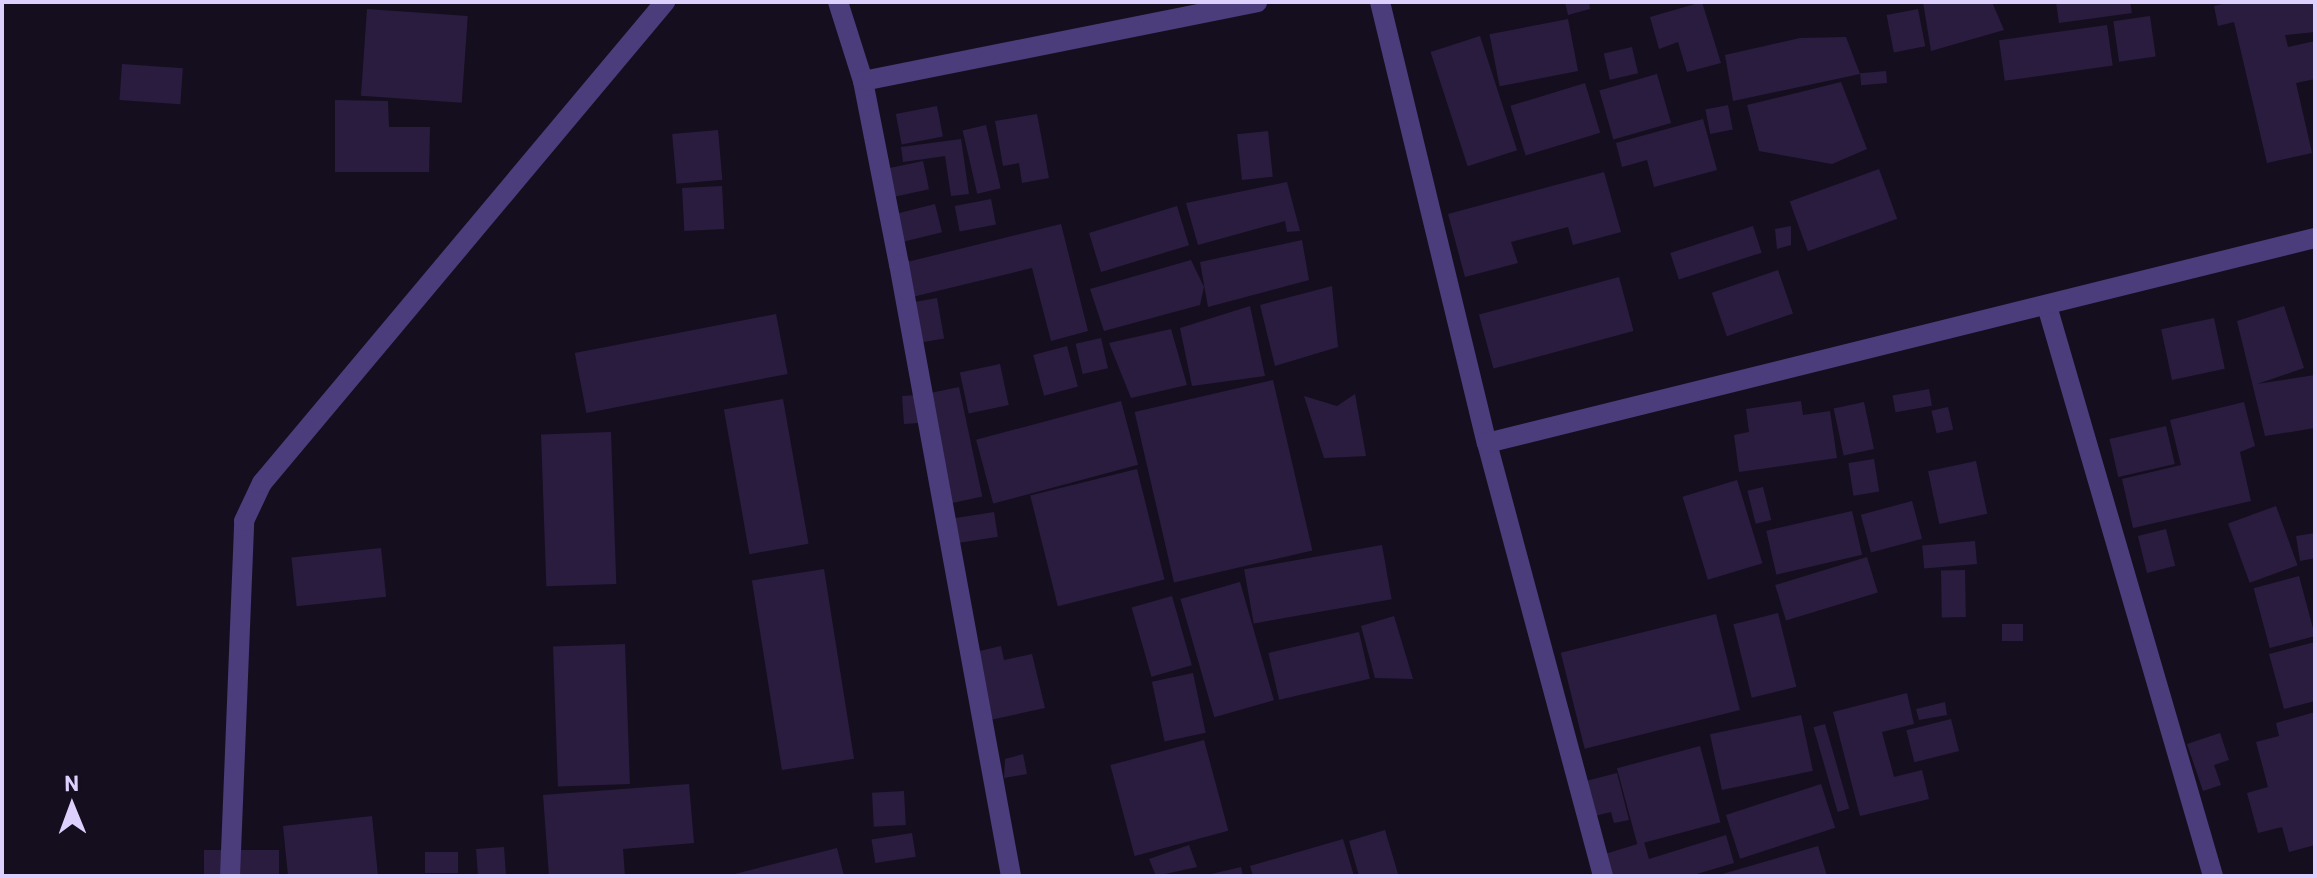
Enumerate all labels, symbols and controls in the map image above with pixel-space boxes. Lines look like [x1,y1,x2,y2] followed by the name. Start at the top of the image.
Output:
[32,766,112,846] north arrow
[64,769,79,795] text: N

